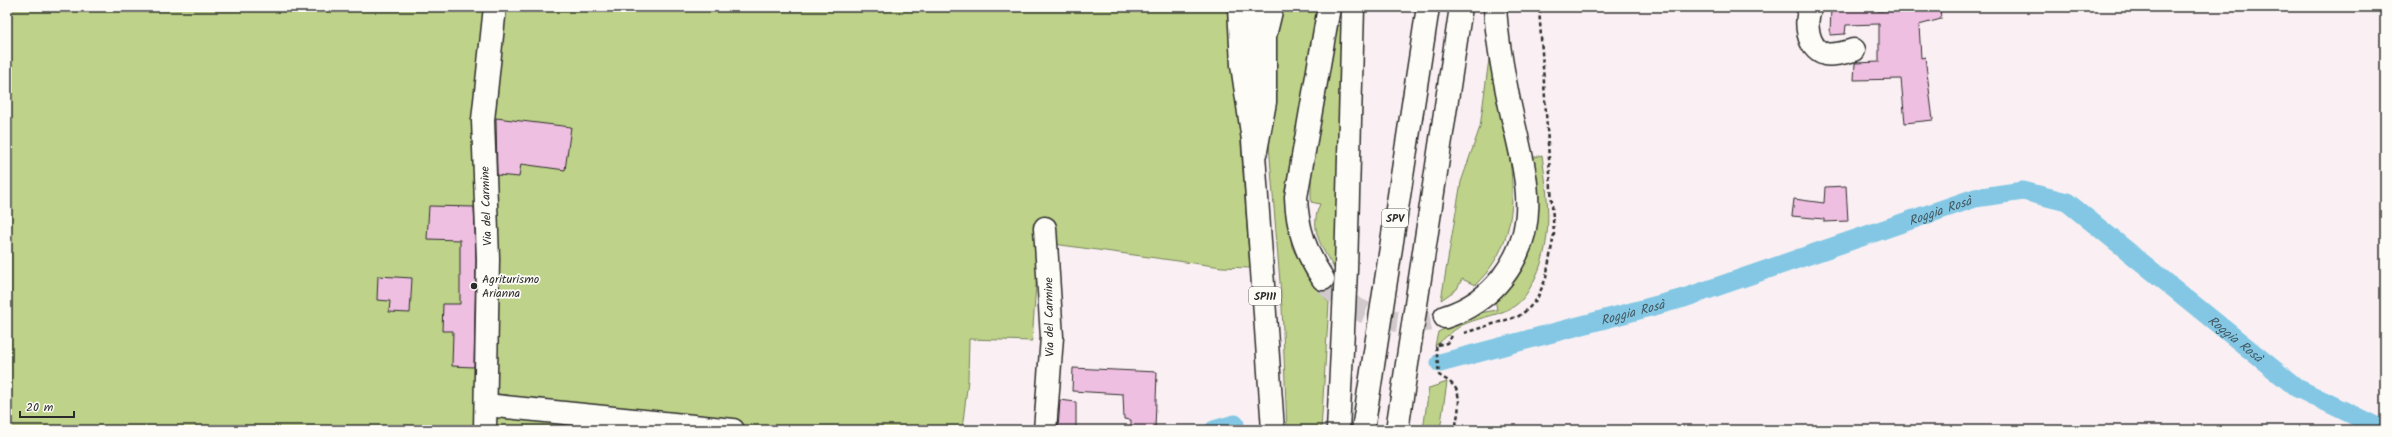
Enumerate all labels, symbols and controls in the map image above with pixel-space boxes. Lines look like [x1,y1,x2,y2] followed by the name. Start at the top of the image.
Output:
[476,165,497,246] street label: Via del Carmine
[1906,190,1976,232] water label: Roggia Rosà
[1382,209,1408,227] road number: SPV
[482,270,539,303] place label: Agriturismo Arianna
[1039,276,1060,357] street label: Via del Carmine
[469,281,479,291] marker: Agriturismo Arianna
[1249,287,1281,305] road number: SP111
[1598,294,1669,332] water label: Roggia Rosà
[2203,311,2268,369] water label: Roggia Rosà
[20,393,74,419] scale bar
[26,398,54,417] text: 20 m

